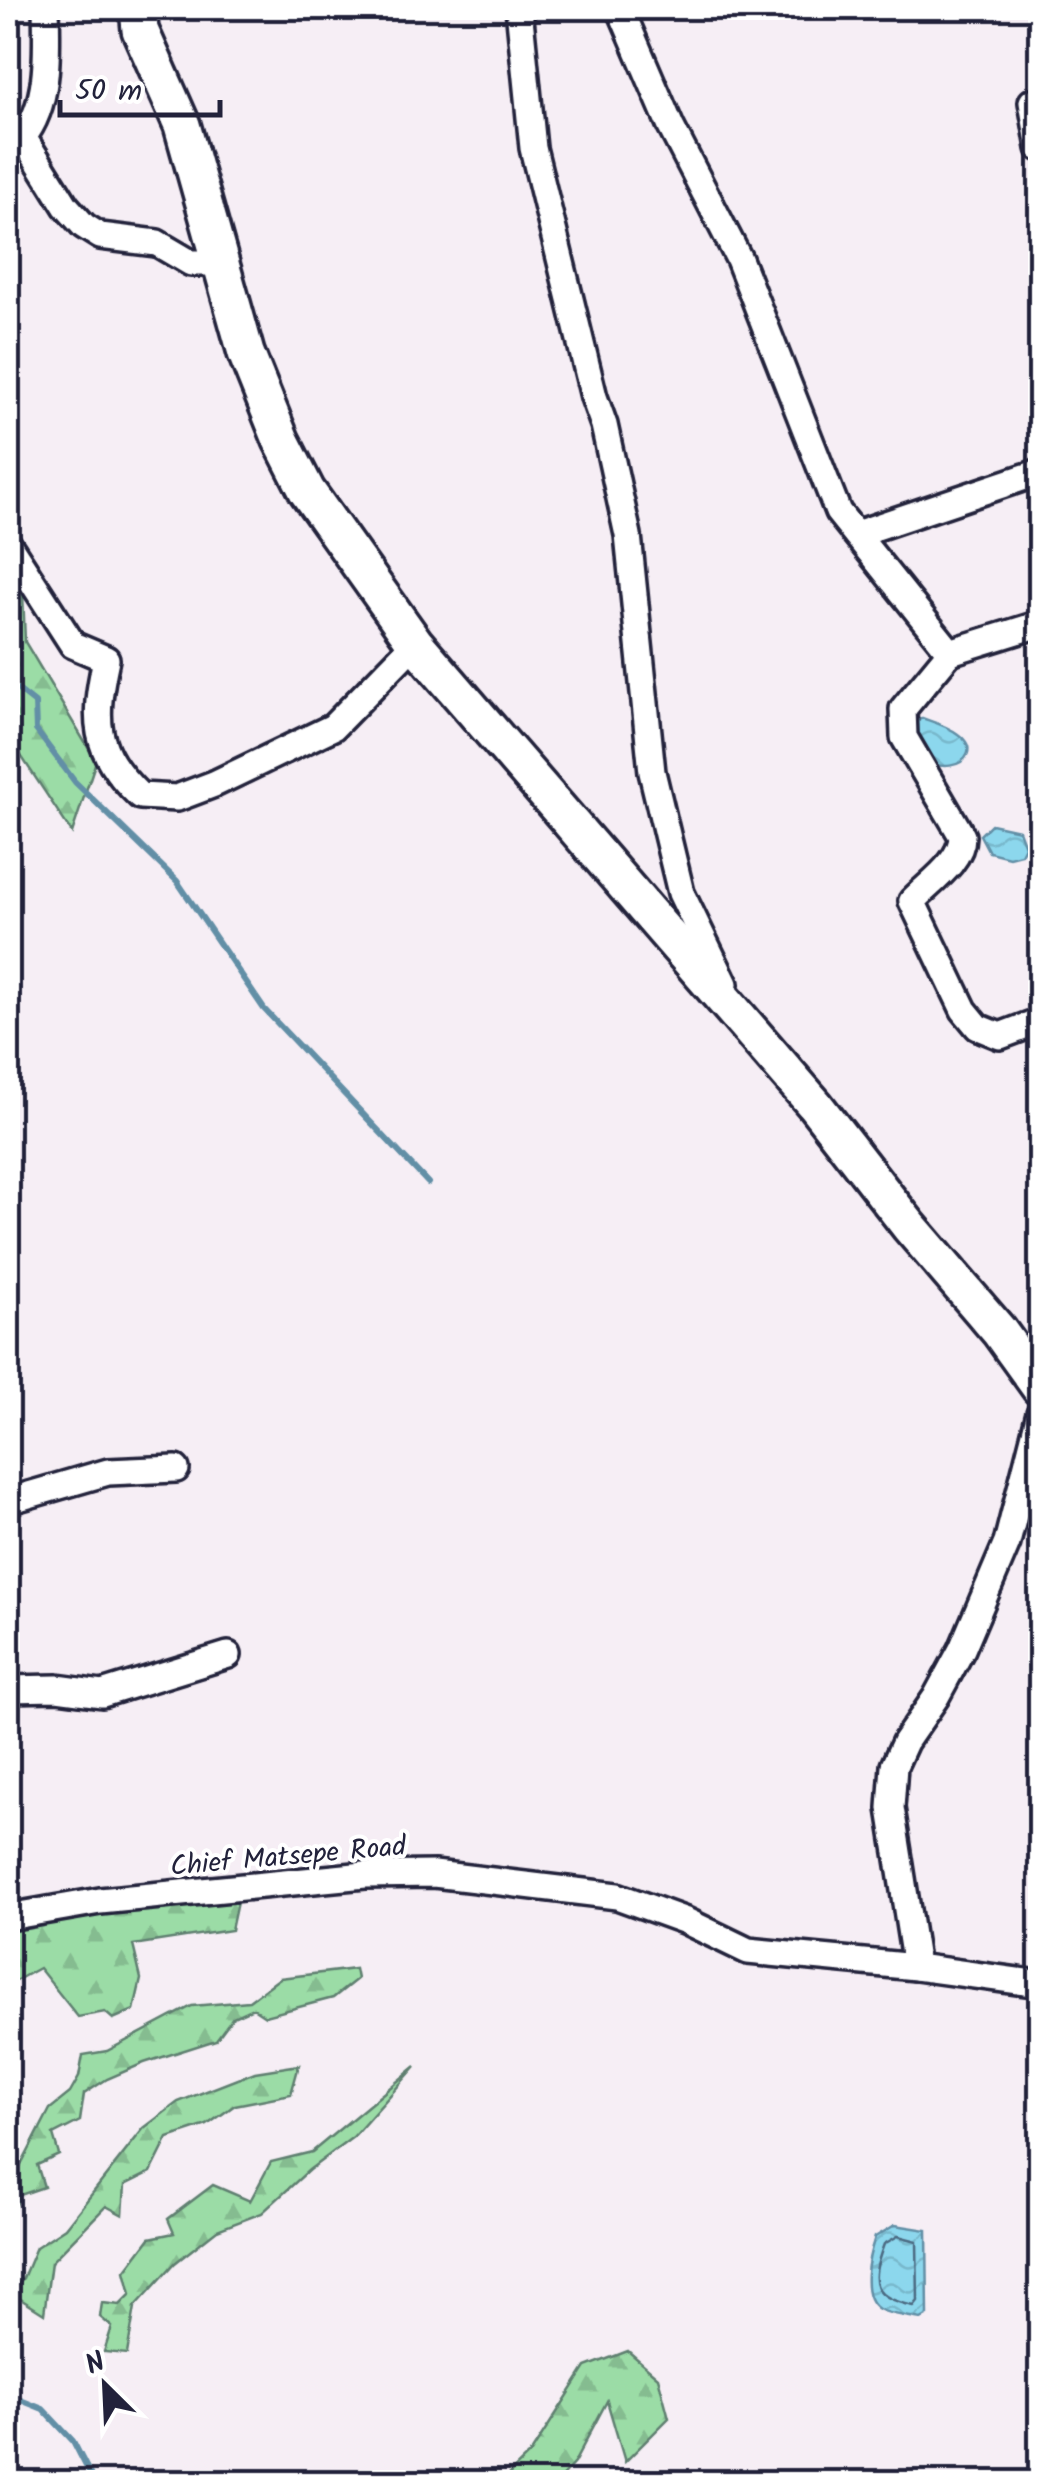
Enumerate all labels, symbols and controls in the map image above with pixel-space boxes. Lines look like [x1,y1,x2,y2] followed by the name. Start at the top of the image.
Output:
[60,55,220,117] scale bar
[75,68,142,116] text: 50 m
[168,1825,409,1890] street label: Chief Matsepe Road
[55,2335,155,2435] north arrow
[79,2340,113,2389] text: N

